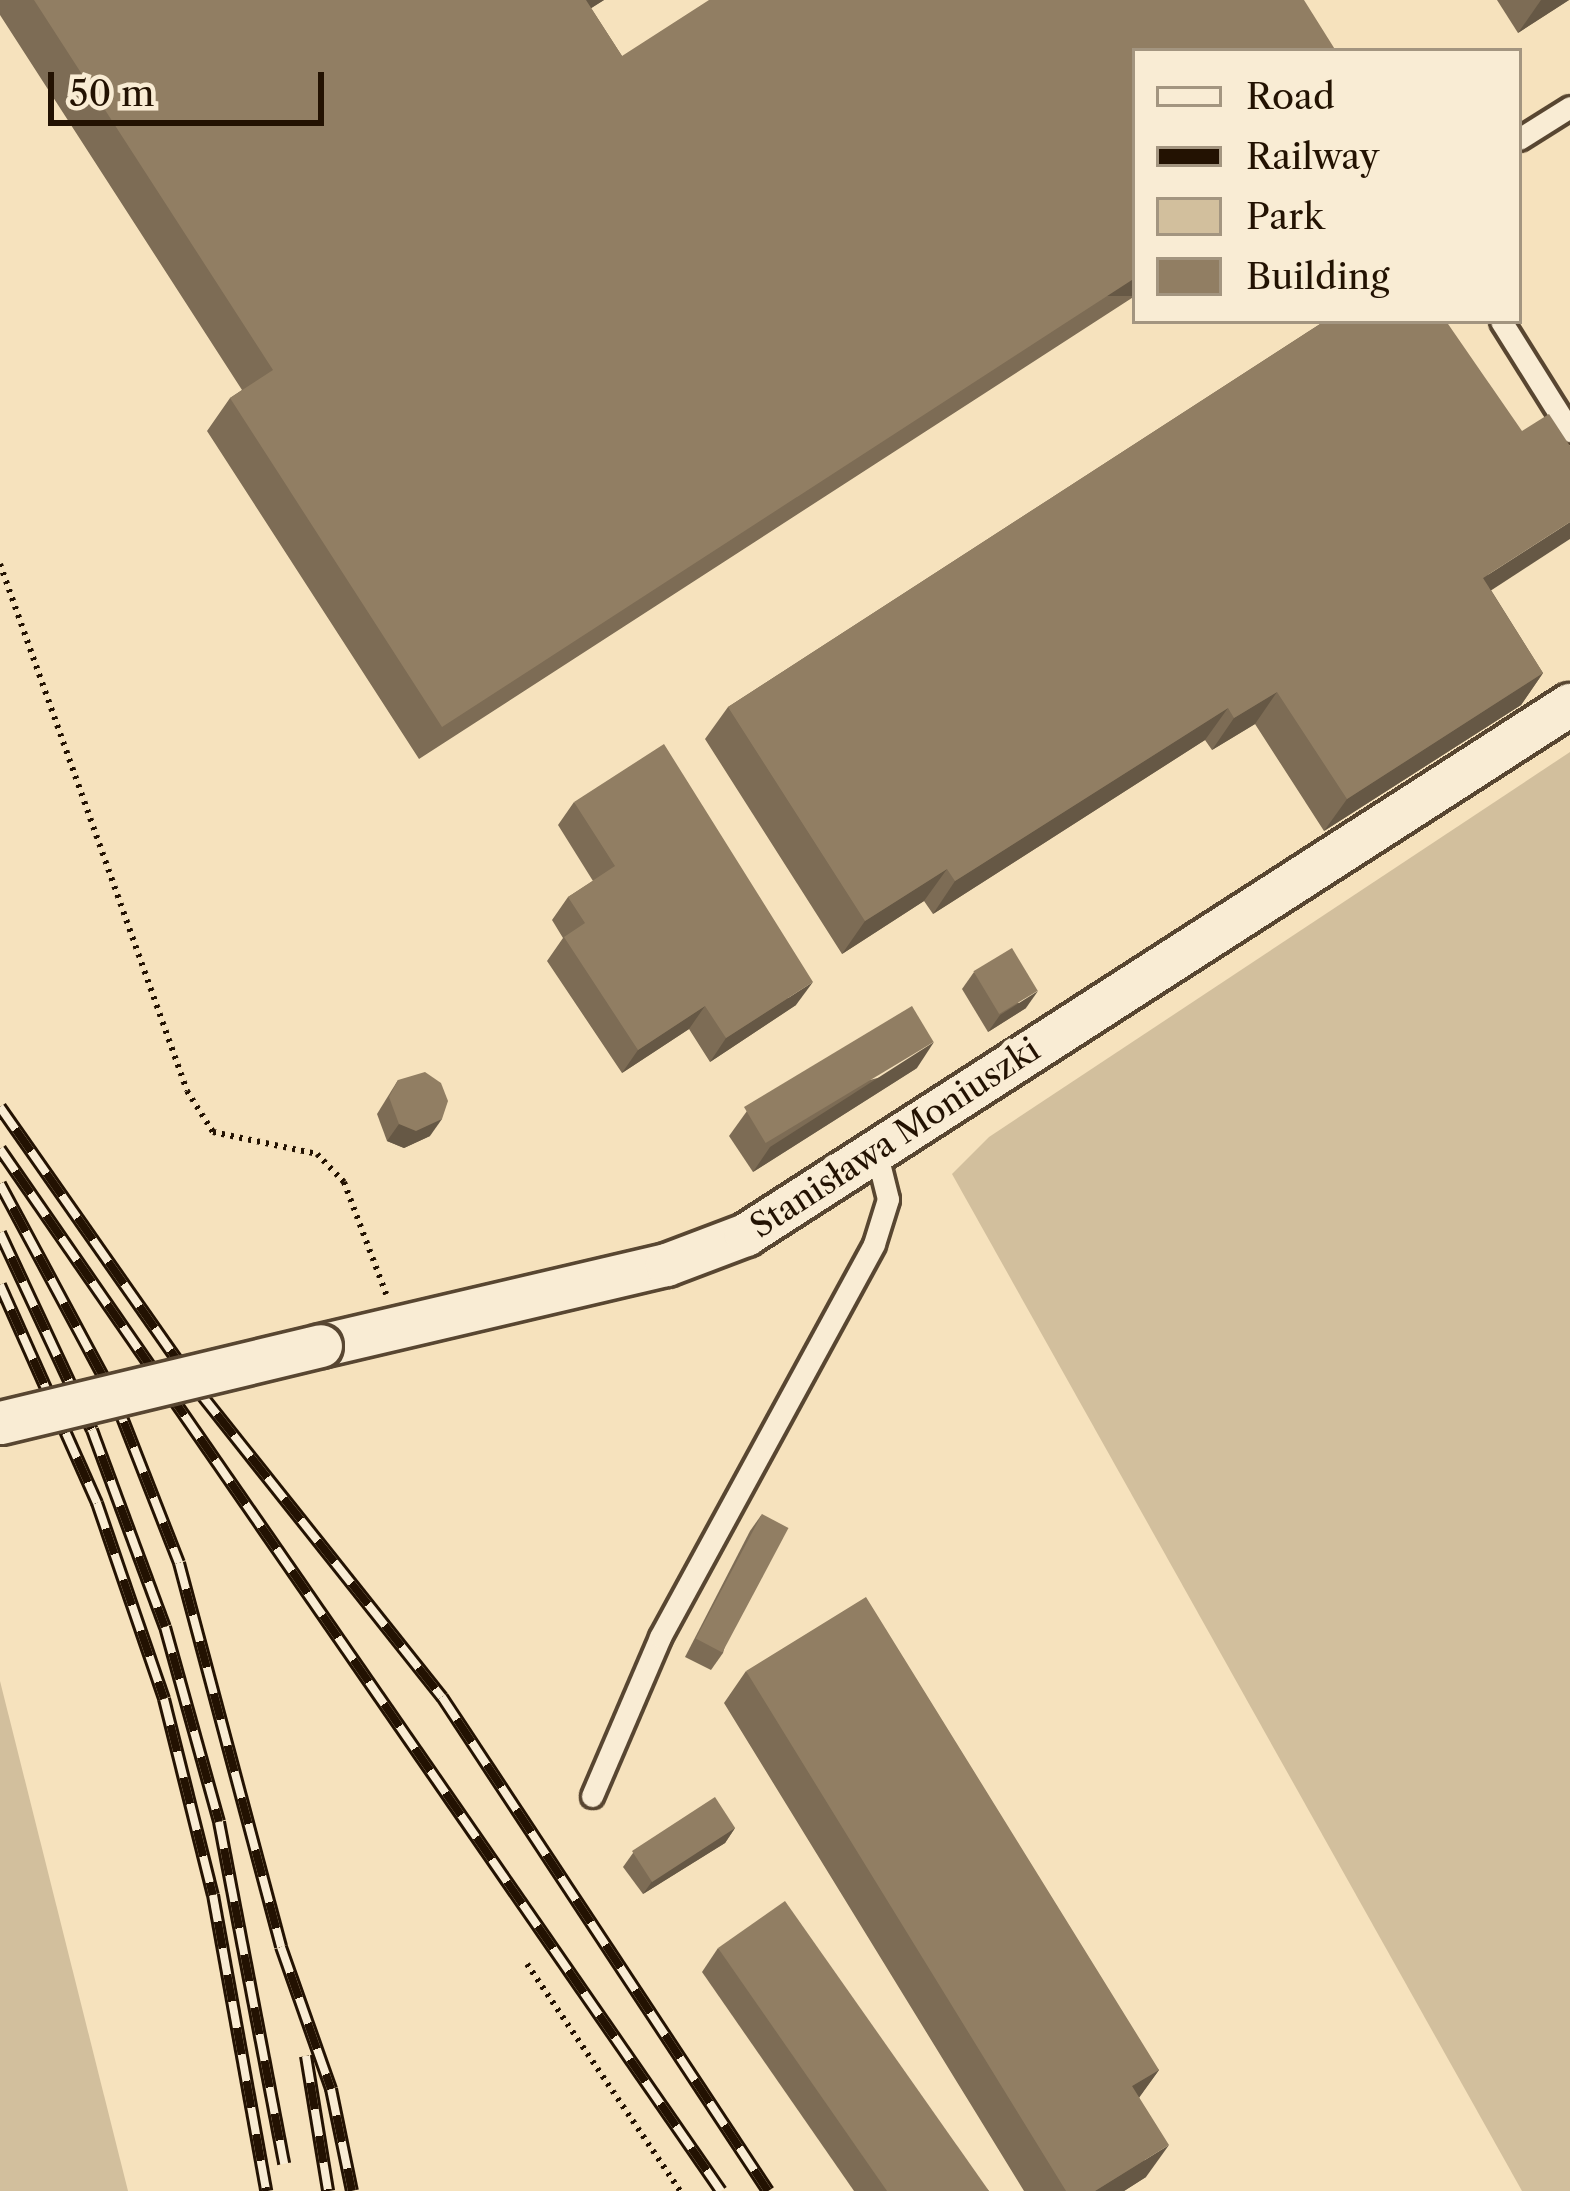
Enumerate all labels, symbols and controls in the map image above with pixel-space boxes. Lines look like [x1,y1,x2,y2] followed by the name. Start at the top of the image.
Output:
[54,48,330,122] scale bar
[1132,48,1522,324] legend
[69,71,154,115] text: 50 m
[1246,74,1335,118] text: Road
[1246,134,1379,178] text: Railway
[1246,194,1324,238] text: Park
[1246,254,1389,298] text: Building
[743,1030,1047,1246] street label: Stanisława Moniuszki

